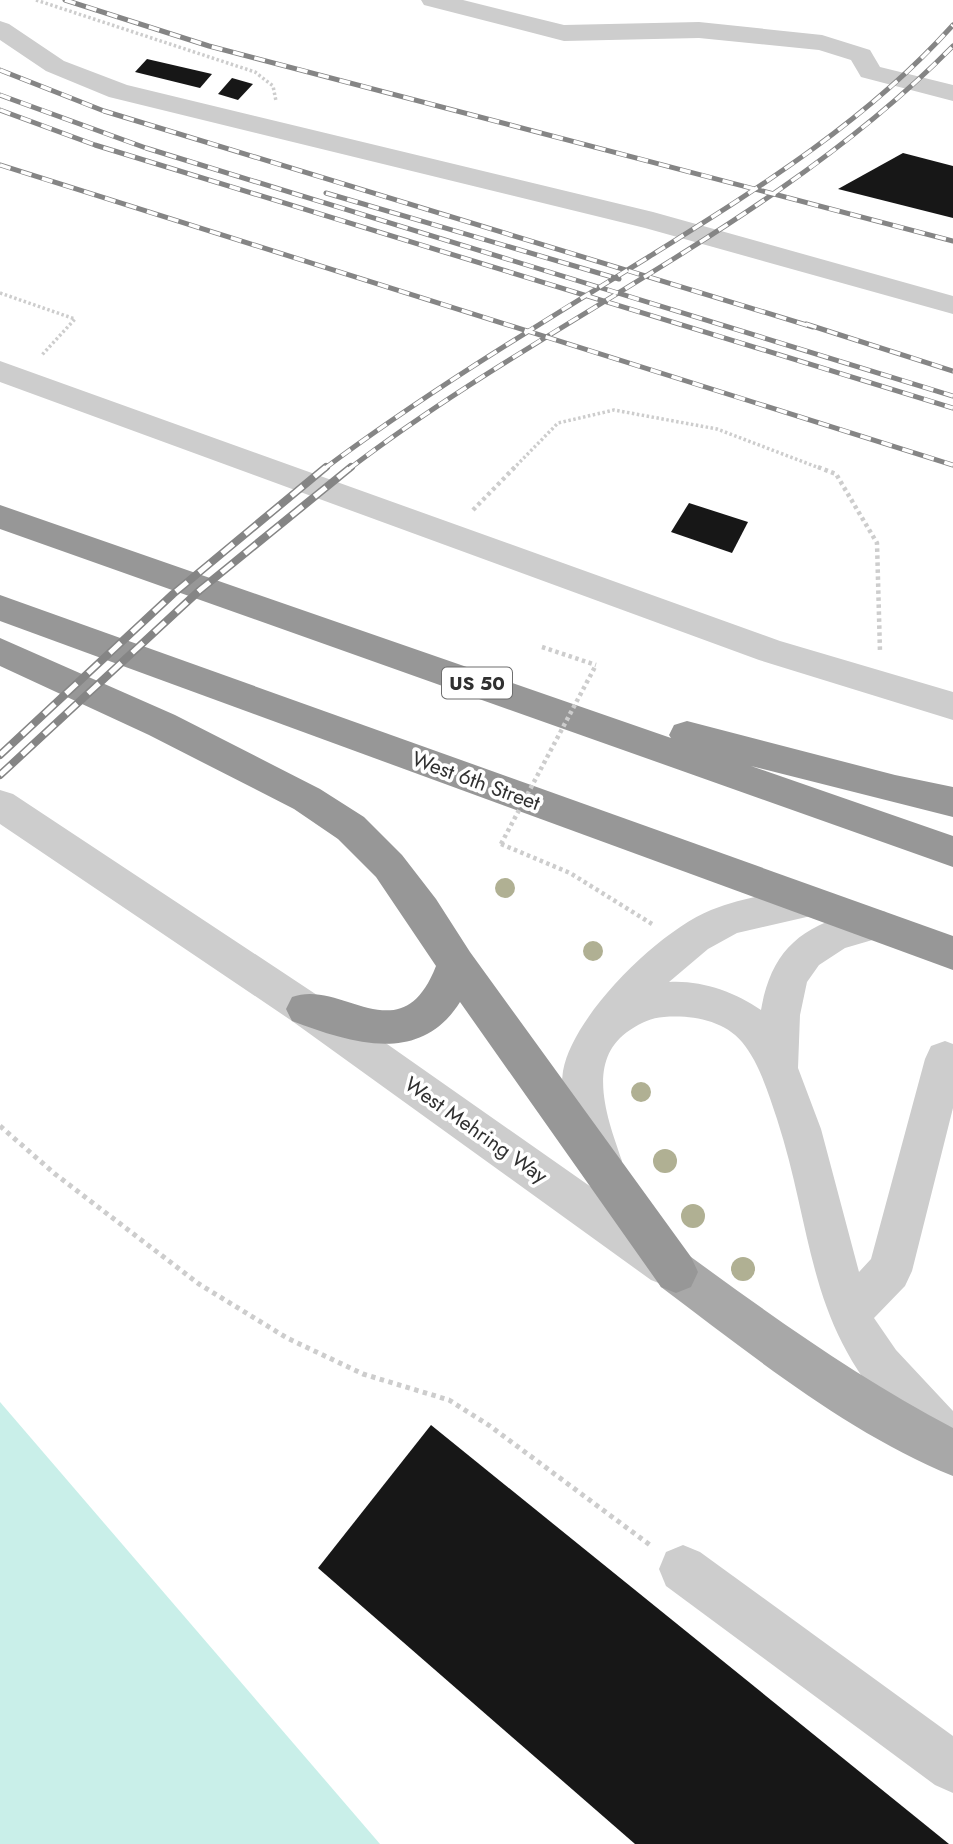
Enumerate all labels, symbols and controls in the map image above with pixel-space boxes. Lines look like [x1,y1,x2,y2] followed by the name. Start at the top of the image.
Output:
[442,668,512,698] road number: US 50
[408,744,544,818] street label: West 6th Street
[398,1069,554,1191] street label: West Mehring Way

